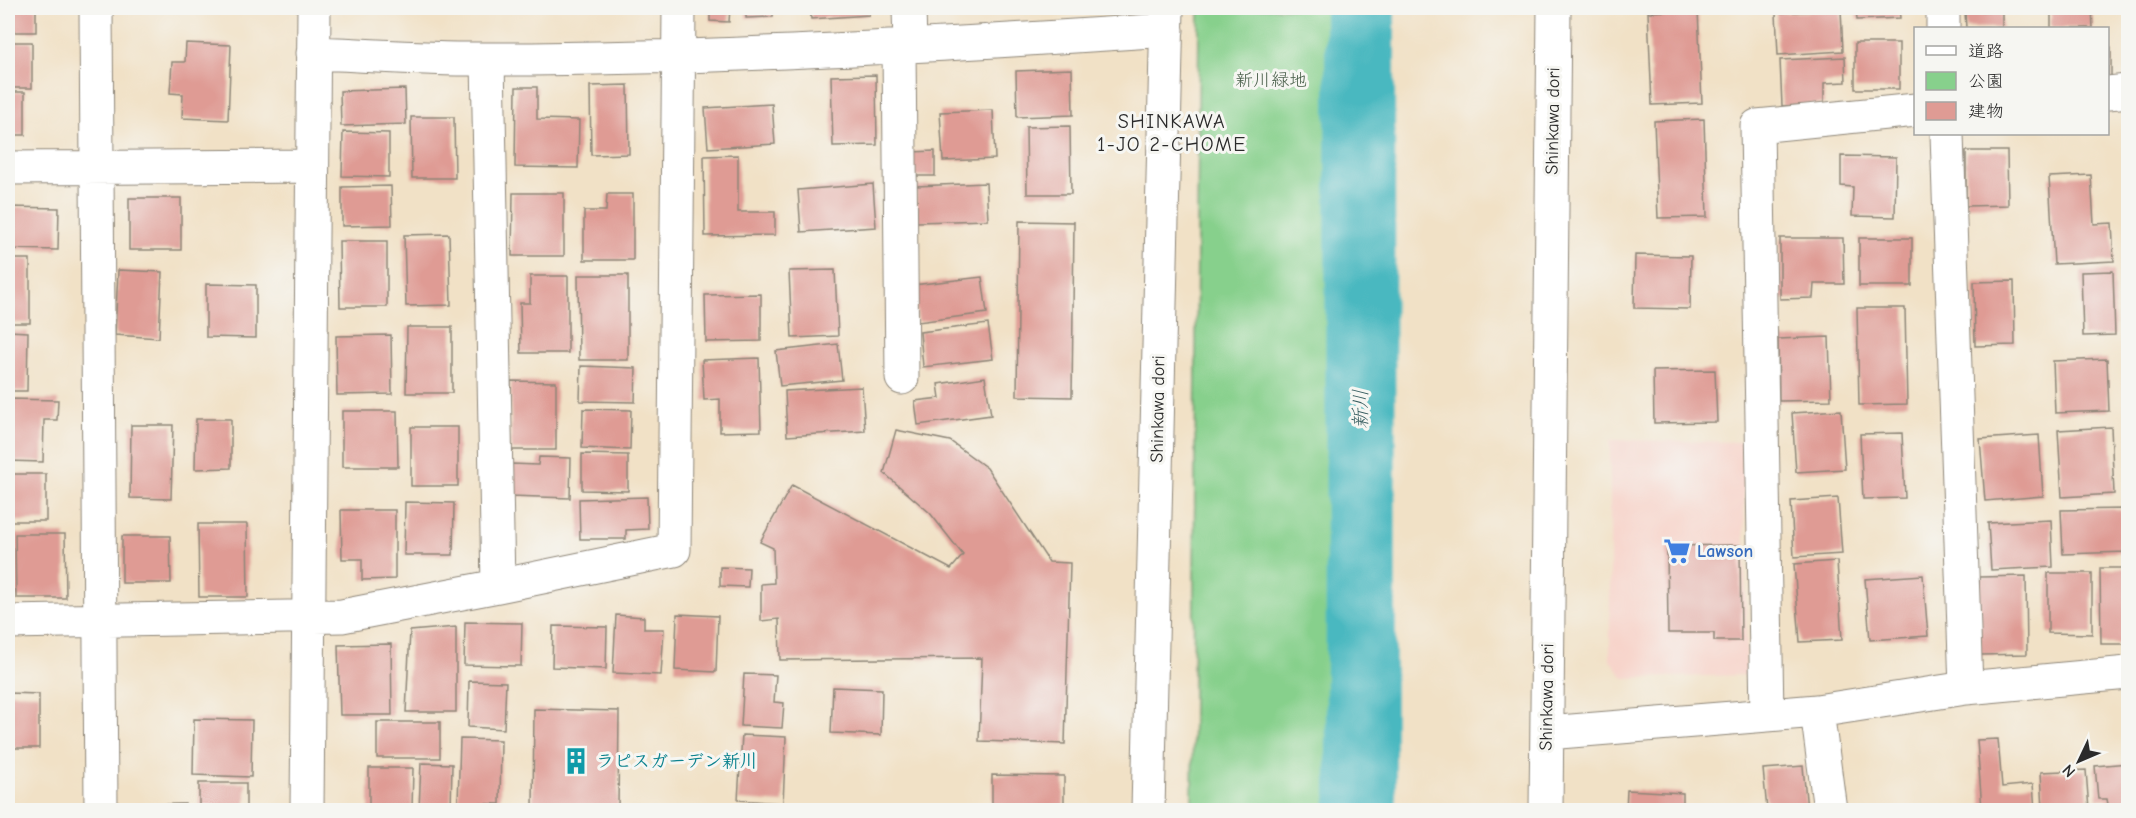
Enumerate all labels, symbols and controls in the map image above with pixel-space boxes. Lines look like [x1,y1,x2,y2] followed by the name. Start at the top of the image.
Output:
[1914,27,2109,135] legend
[1968,41,2004,62] text: 道路
[1542,67,1564,175] street label: Shinkawa dori
[1235,70,1307,91] park label: 新川緑地
[1968,71,2004,92] text: 公園
[1968,101,2004,122] text: 建物
[1097,110,1247,156] district label: SHINKAWA 1-JO 2-CHOME
[1147,355,1169,463] street label: Shinkawa dori
[1349,389,1372,429] water label: 新川
[1662,536,1692,566] supermarket icon: Lawson
[1697,541,1753,562] place label: Lawson
[1536,643,1558,751] street label: Shinkawa dori
[2049,731,2109,791] north arrow
[561,746,591,776] building icon: ラピスガーデン新川
[596,751,758,772] place label: ラピスガーデン新川
[2059,761,2079,781] text: N

